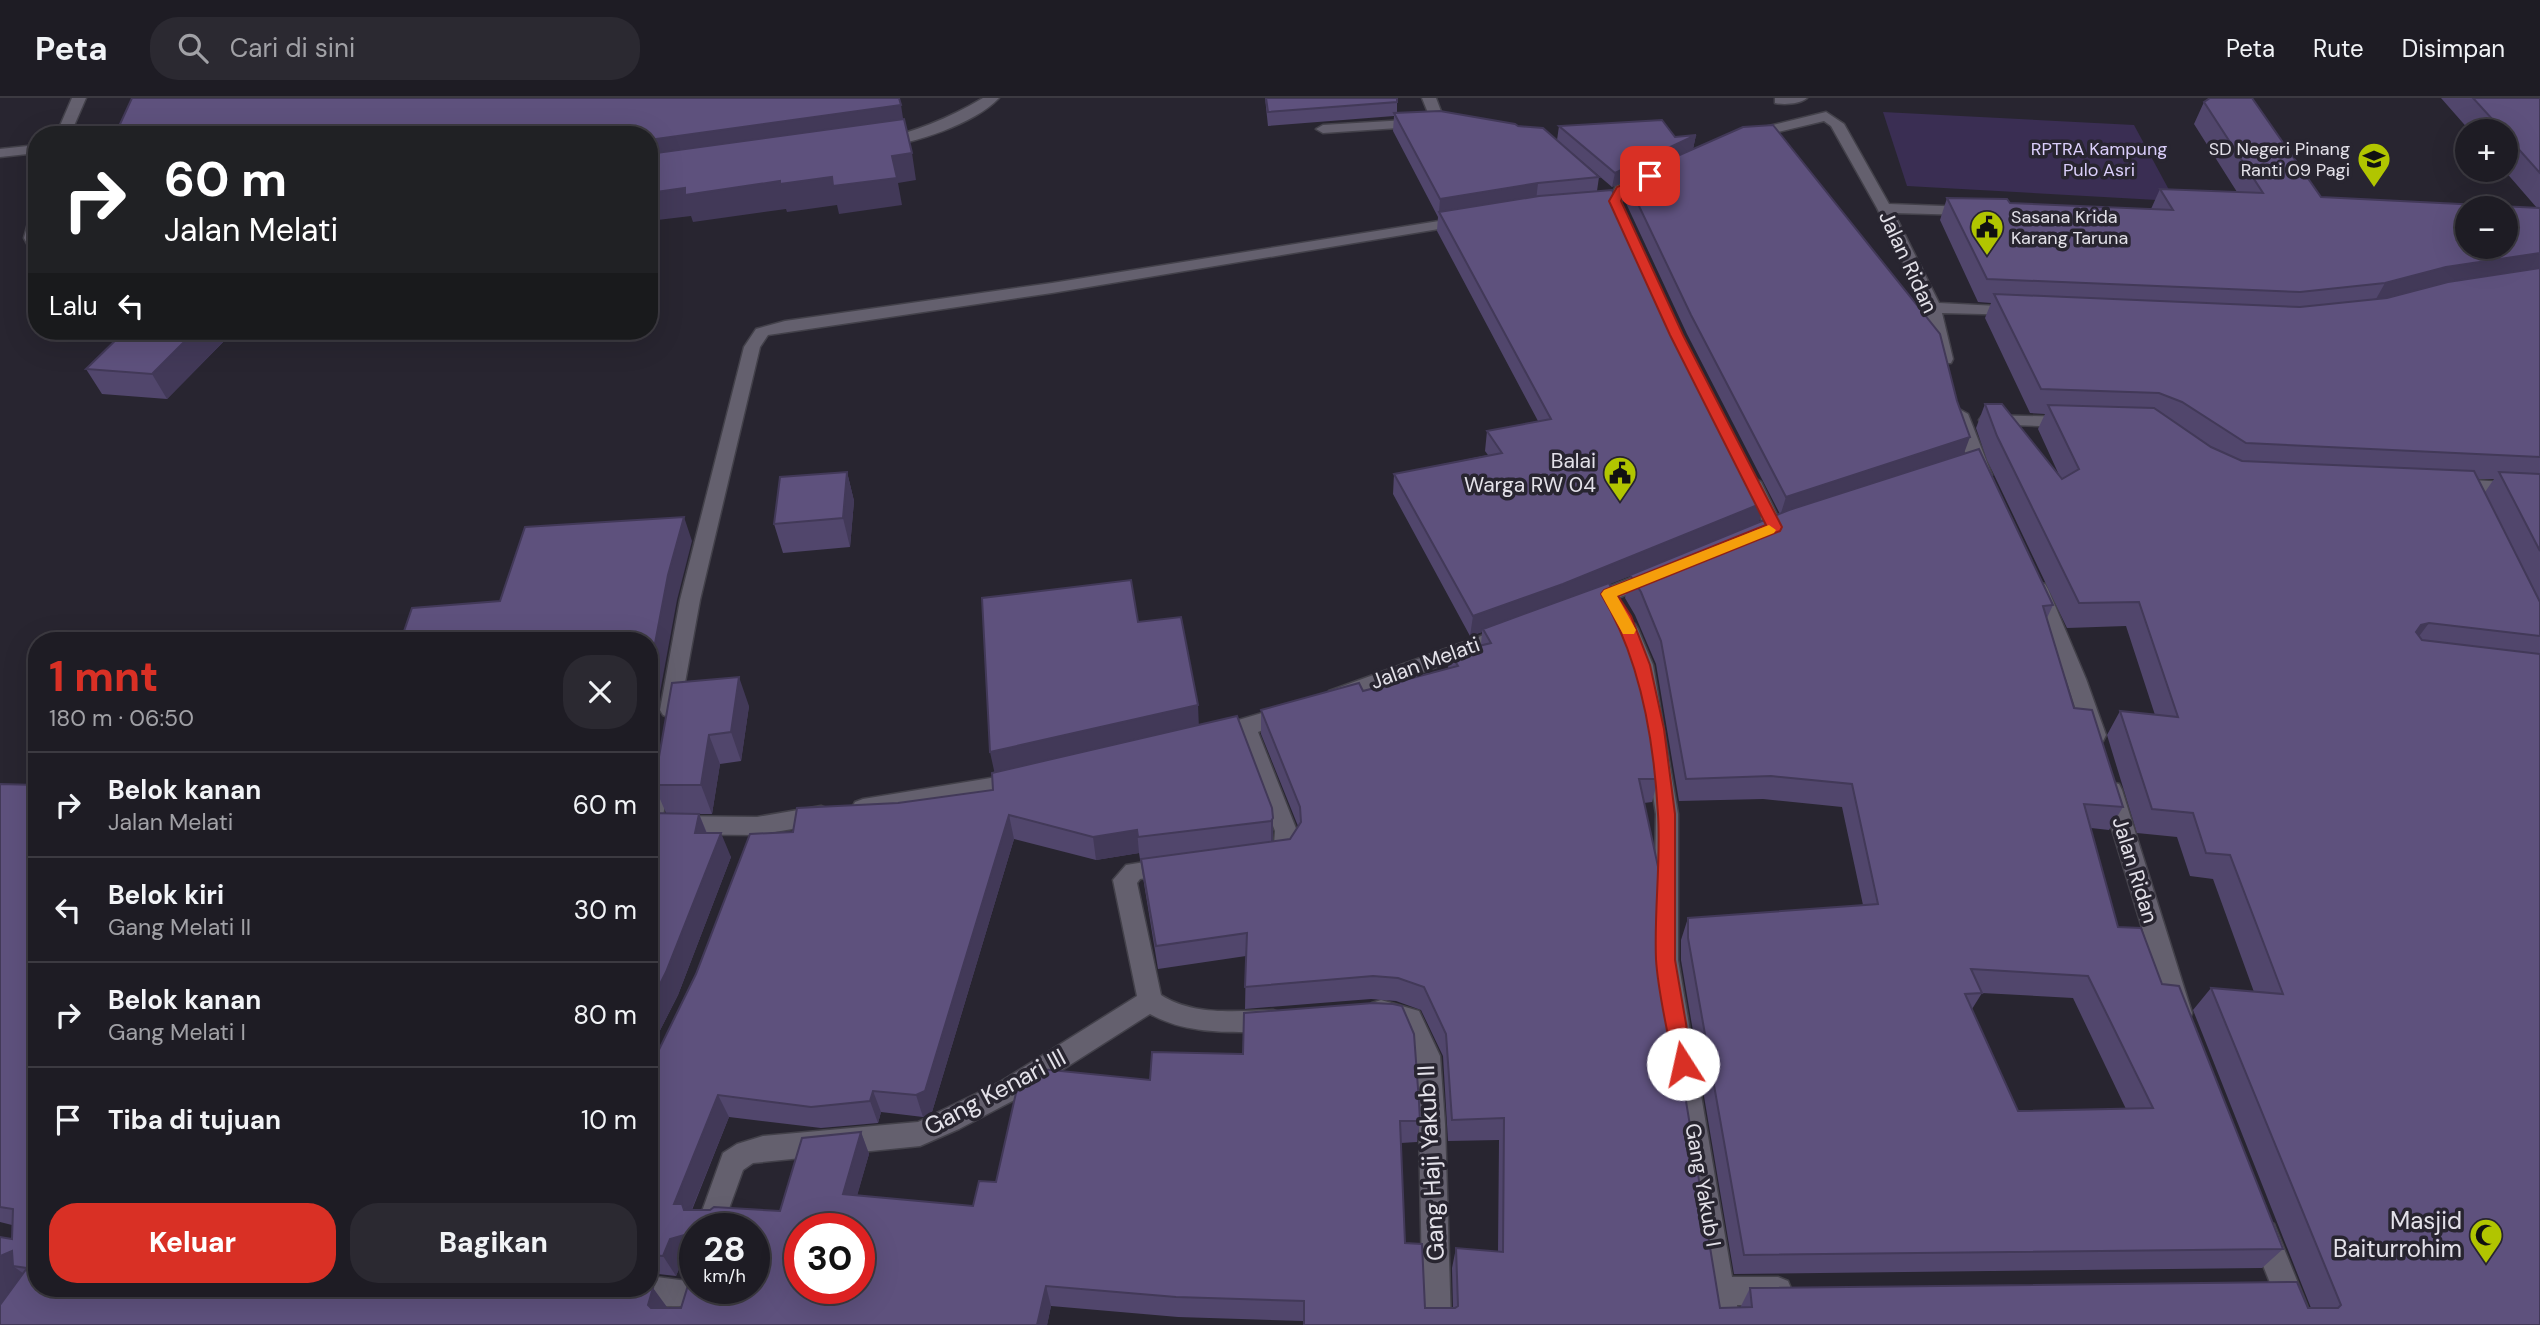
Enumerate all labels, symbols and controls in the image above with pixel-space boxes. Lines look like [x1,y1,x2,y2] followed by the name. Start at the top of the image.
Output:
[150,17,640,80] search box
[35,27,108,70] text: Peta
[174,29,212,67] icon: search
[230,31,355,65] text: Cari di sini
[2226,33,2275,64] text: Peta
[2313,33,2364,64] text: Rute
[2402,33,2505,64] text: Disimpan
[2455,119,2518,259] map controls
[2455,119,2518,182] button: +
[2031,137,2167,182] park label: RPTRA Kampung Pulo Asri
[2209,137,2350,182] place label: SD Negeri Pinang Ranti 09 Pagi
[2355,140,2393,189] school or university icon: SD Negeri Pinang Ranti 09 Pagi
[1620,146,1680,206] pin
[164,147,287,211] text: 60 m
[49,154,140,245] icon: right
[1631,157,1669,195] icon: arrive
[2455,196,2518,259] button: −
[2011,205,2128,250] place label: Sasana Krida Karang Taruna
[1872,206,1944,318] street label: Jalan Ridan
[1968,208,2006,257] public building icon: Sasana Krida Karang Taruna
[164,209,338,251] text: Jalan Melati
[112,287,150,325] icon: left
[49,289,98,323] text: Lalu
[1464,447,1596,499] place label: Balai Warga RW 04
[1601,454,1639,503] public building icon: Balai Warga RW 04
[1366,630,1484,696] street label: Jalan Melati
[49,649,158,704] text: 1 mnt
[563,655,637,729] button: close
[49,703,194,733] text: 180 m · 06:50
[108,773,261,807] text: Belok kanan
[49,786,87,824] icon: right
[573,788,637,822] text: 60 m
[108,807,233,837] text: Jalan Melati
[2106,813,2164,927] street label: Jalan Ridan
[108,878,224,912] text: Belok kiri
[49,891,87,929] icon: left
[574,893,637,927] text: 30 m
[108,912,251,942] text: Gang Melati II
[108,983,261,1017] text: Belok kanan
[49,996,87,1034] icon: right
[573,998,637,1032] text: 80 m
[108,1017,246,1047] text: Gang Melati I
[1646,1027,1720,1101] position arrow
[918,1041,1071,1142] street label: Gang Kenari III
[1410,1064,1451,1262] street label: Gang Haji Yakub II
[49,1101,87,1139] icon: arrive
[108,1103,281,1137] text: Tiba di tujuan
[581,1103,637,1137] text: 10 m
[1678,1121,1728,1249] street label: Gang Yakub I
[49,1203,336,1283] button: Keluar
[350,1203,637,1283] button: Bagikan
[2333,1205,2462,1264] place label: Masjid Baiturrohim
[784,1213,875,1304] speed limit sign: 30
[2467,1216,2505,1265] mosque icon: Masjid Baiturrohim
[703,1226,746,1272] text: 28
[703,1264,746,1288] text: km/h

